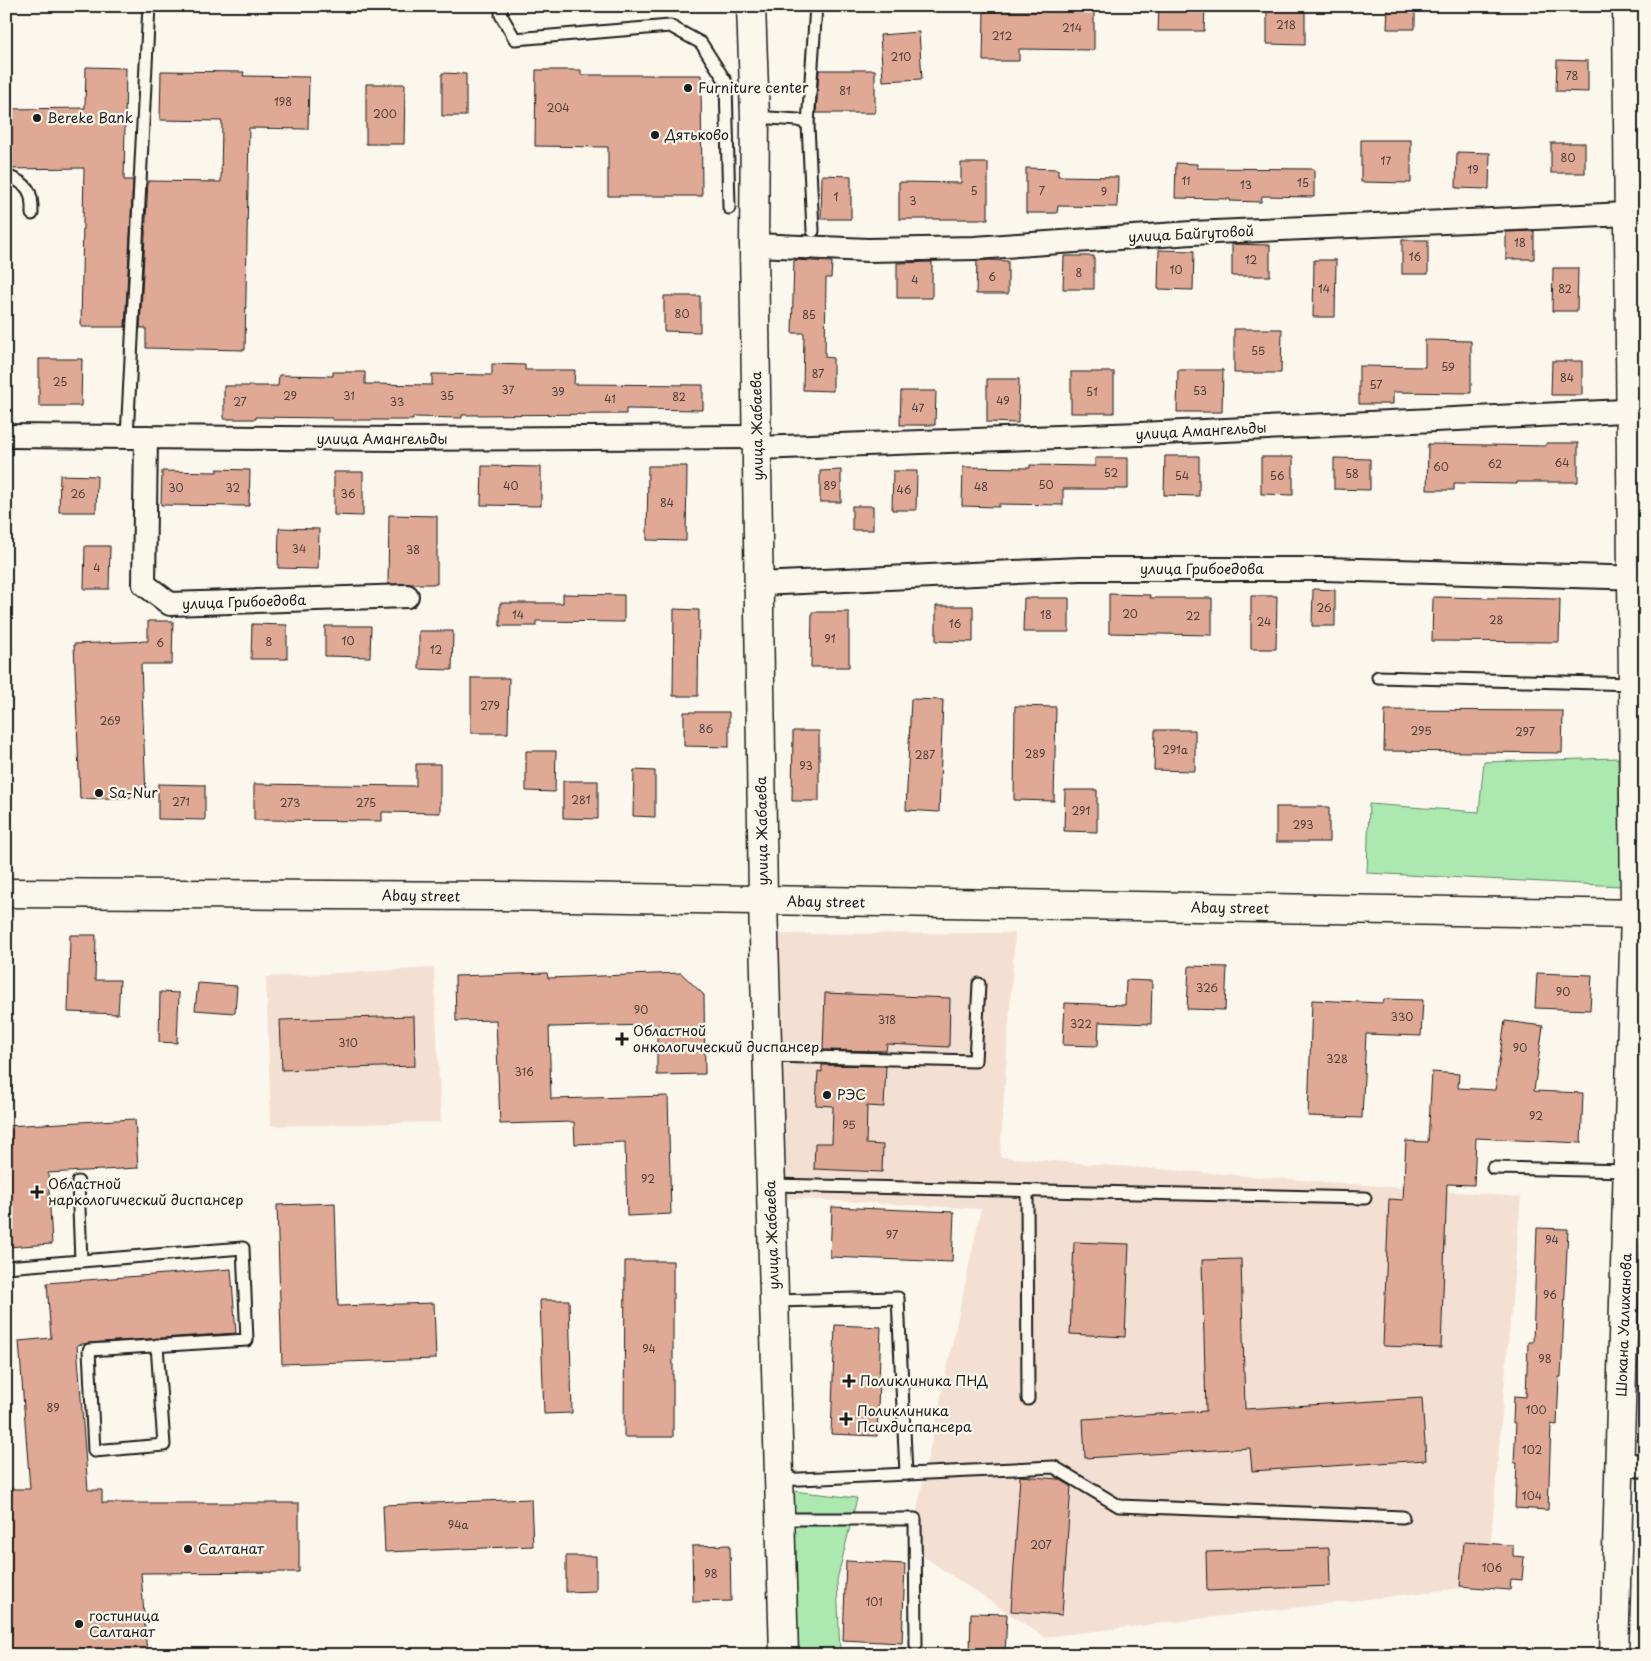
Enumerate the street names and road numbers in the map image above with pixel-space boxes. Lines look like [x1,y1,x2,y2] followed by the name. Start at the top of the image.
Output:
[1128,220,1254,247] street label: улица Байгутовой
[745,371,768,481] street label: улица Жабаева
[1135,417,1267,444] street label: улица Амангельды
[317,428,447,449] street label: улица Амангельды
[1140,558,1264,579] street label: улица Грибоедова
[182,589,307,614] street label: улица Грибоедова
[750,776,773,886] street label: улица Жабаева
[382,884,461,907] street label: Abay street
[787,890,866,913] street label: Abay street
[1191,896,1270,919] street label: Abay street
[759,1180,784,1290] street label: улица Жабаева
[1610,1253,1637,1397] street label: Шокана Уалиханова

